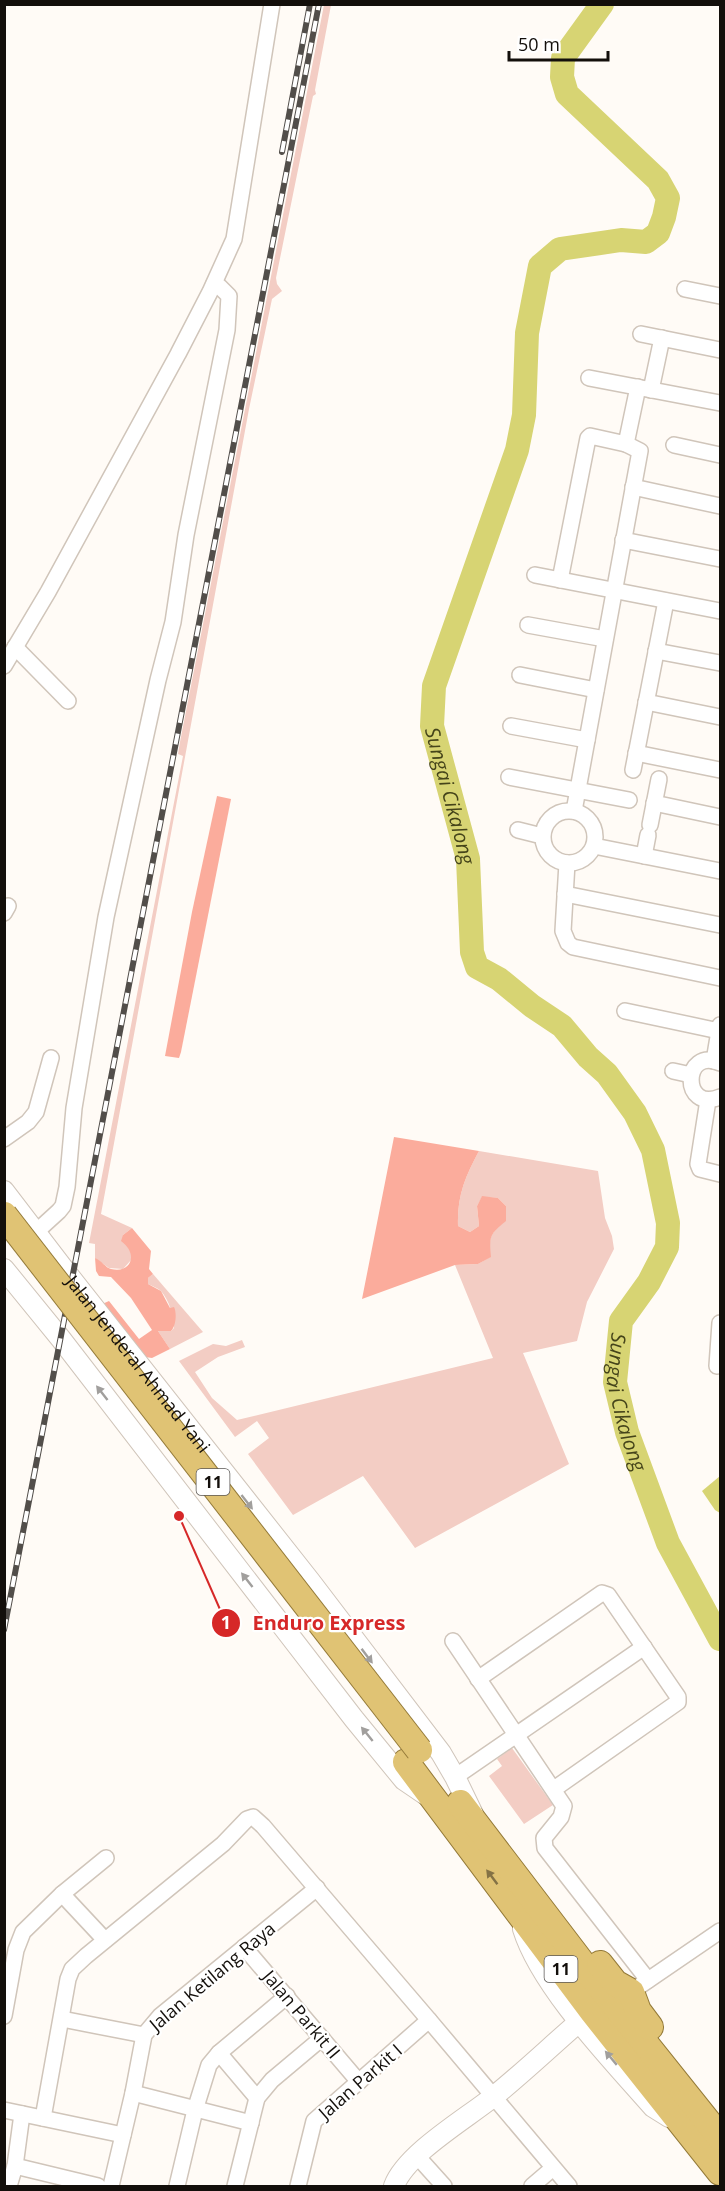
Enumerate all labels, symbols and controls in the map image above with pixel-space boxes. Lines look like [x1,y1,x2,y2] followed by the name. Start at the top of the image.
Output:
[509,24,608,62] scale bar
[518,32,560,56] text: 50 m
[419,724,482,868] water label: Sungai Cikalong
[60,1269,216,1457] street label: Jalan Jenderal Ahmad Yani
[601,1332,654,1475] water label: Sungai Cikalong
[97,1385,109,1400] one-way arrow
[196,1469,230,1495] road number: 11
[241,1494,254,1510] one-way arrow
[241,1573,253,1589] one-way arrow
[211,1604,418,1642] callout: Enduro Express
[252,1609,406,1636] text: Enduro Express
[221,1610,231,1634] text: 1
[360,1648,373,1664] one-way arrow
[361,1727,373,1742] one-way arrow
[486,1869,498,1885] one-way arrow
[142,1916,280,2037] street label: Jalan Ketilang Raya
[544,1956,578,1982] road number: 11
[257,1963,346,2063] street label: Jalan Parkit II
[312,2038,407,2125] street label: Jalan Parkit I
[605,2050,618,2066] one-way arrow

